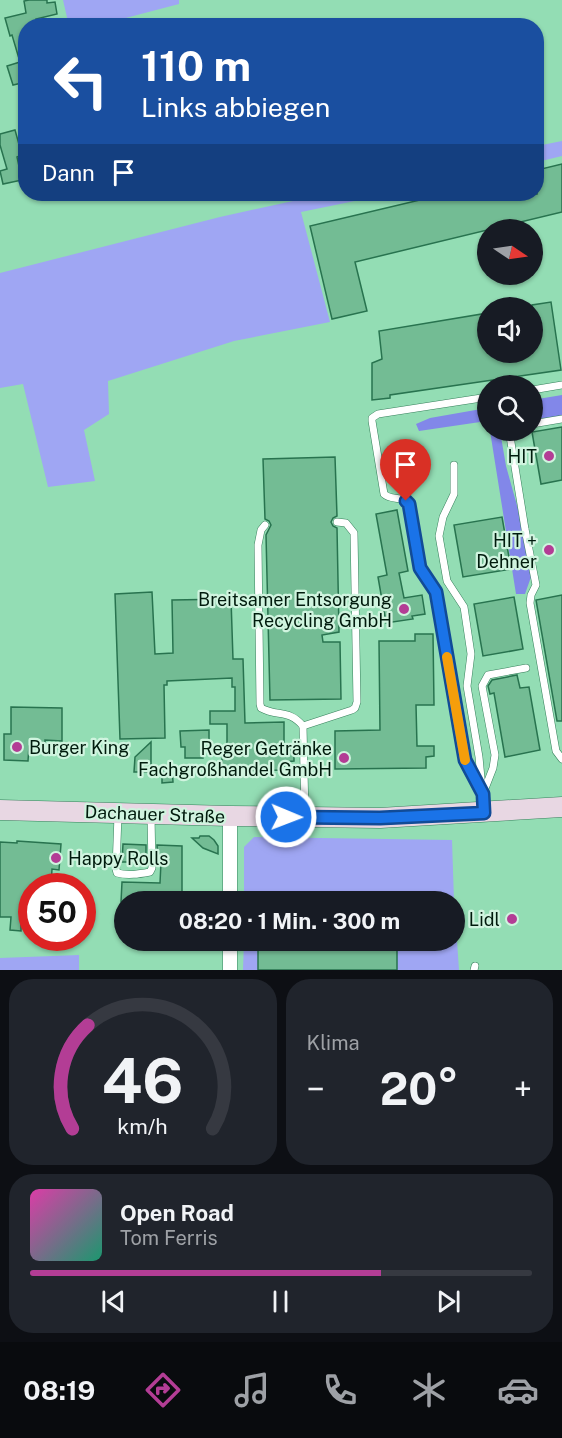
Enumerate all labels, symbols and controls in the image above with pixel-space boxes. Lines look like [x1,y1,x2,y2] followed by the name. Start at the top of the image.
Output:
[141,41,251,90] text: 110 m
[42,42,120,120] icon: left
[141,91,330,123] text: Links abbiegen
[107,156,140,189] icon: arrive
[42,160,95,186] text: Dann
[477,219,543,285] north arrow
[477,219,543,441] map controls
[477,297,543,363] button: sound
[477,375,543,441] button: search
[380,439,431,501] pin
[507,446,537,467] place label: HIT
[389,448,422,481] icon: arrive
[542,449,556,463] marker: HIT
[476,530,537,572] place label: HIT + Dehner
[542,543,556,557] marker: HIT + Dehner
[198,589,392,631] place label: Breitsamer Entsorgung Recycling GmbH
[397,602,411,616] marker: Breitsamer Entsorgung Recycling GmbH
[29,737,129,758] place label: Burger King
[138,738,332,780] place label: Reger Getränke Fachgroßhandel GmbH
[10,740,24,754] marker: Burger King
[337,751,351,765] marker: Reger Getränke Fachgroßhandel GmbH
[254,785,318,849] position arrow
[84,801,226,827] street label: Dachauer Straße
[68,848,168,869] place label: Happy Rolls
[49,851,63,865] marker: Happy Rolls
[18,873,96,951] speed limit sign: 50
[179,908,400,934] text: 08:20 · 1 Min. · 300 m
[469,909,500,930] place label: Lidl
[505,912,519,926] marker: Lidl
[307,1031,360,1055] text: Klima
[102,1044,184,1117] text: 46
[380,1062,459,1115] text: 20°
[307,1070,325,1108] text: −
[514,1070,532,1108] text: +
[118,1114,168,1139] text: km/h
[120,1200,234,1226] text: Open Road
[120,1226,218,1250] text: Tom Ferris
[97,1285,130,1318] icon: previous
[264,1285,297,1318] icon: pause
[432,1285,465,1318] icon: next
[142,1369,184,1411] icon: directions
[231,1369,273,1411] icon: music
[319,1369,361,1411] icon: phone
[408,1369,450,1411] icon: climate
[497,1369,539,1411] icon: car
[23,1374,95,1406] text: 08:19

